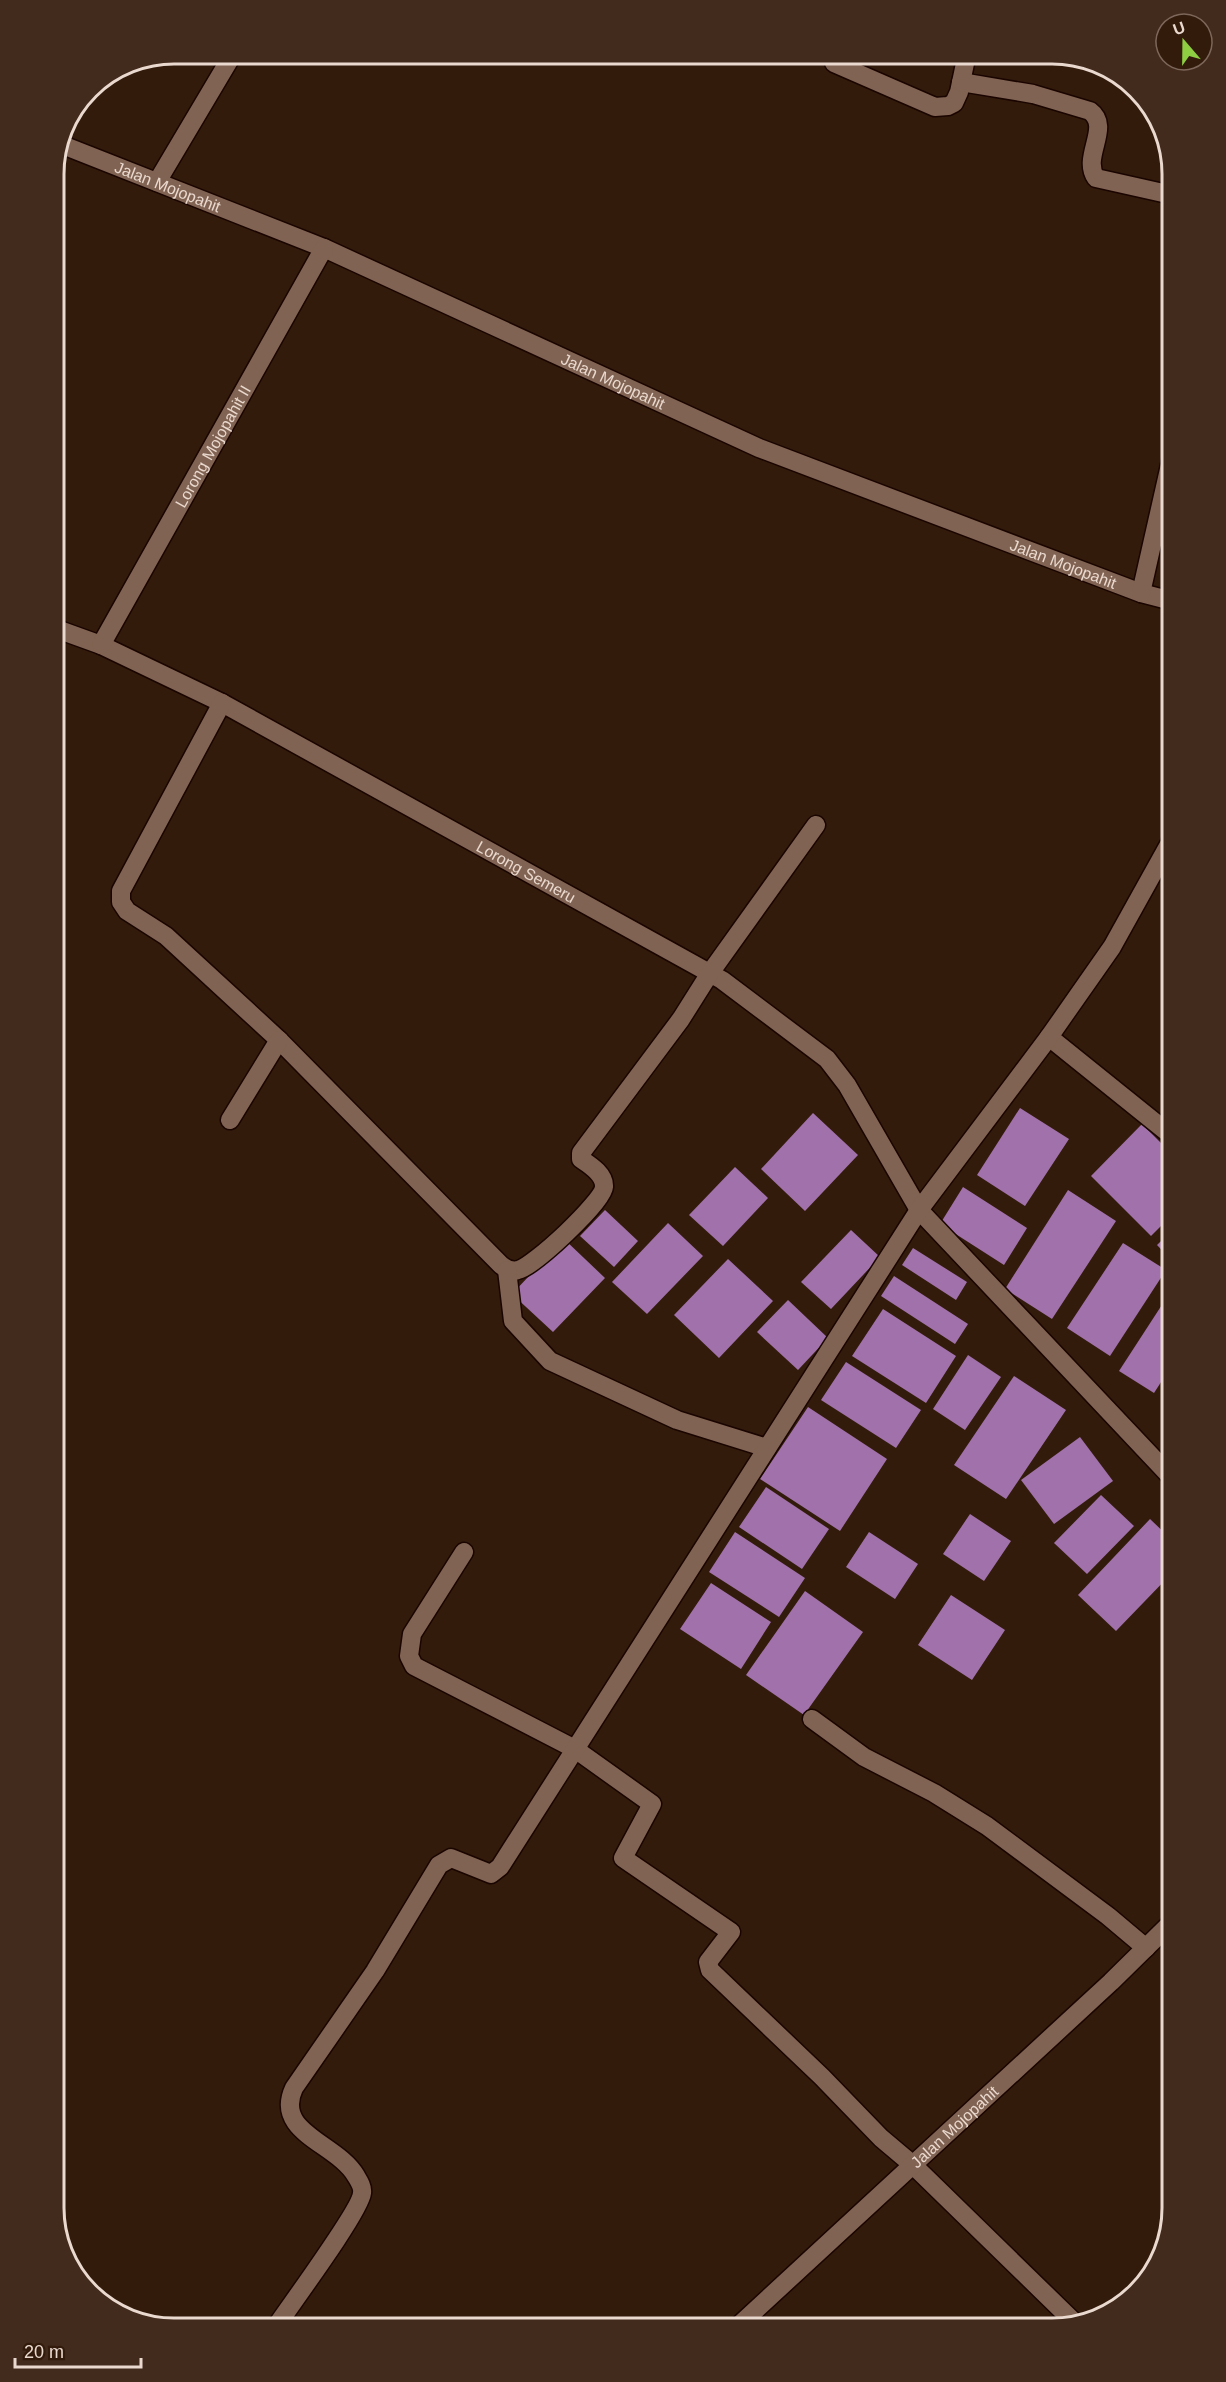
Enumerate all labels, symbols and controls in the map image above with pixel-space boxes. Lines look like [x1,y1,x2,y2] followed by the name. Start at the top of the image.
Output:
[1154,12,1214,72] north arrow
[1171,18,1187,38] text: U
[112,159,224,216] street label: Jalan Mojopahit
[558,350,668,413] street label: Jalan Mojopahit
[172,383,254,510] street label: Lorong Mojopahit II
[1008,536,1119,592] street label: Jalan Mojopahit
[474,838,578,906] street label: Lorong Semeru
[908,2082,1002,2171] street label: Jalan Mojopahit
[15,2331,141,2369] scale bar
[24,2342,64,2362] text: 20 m

